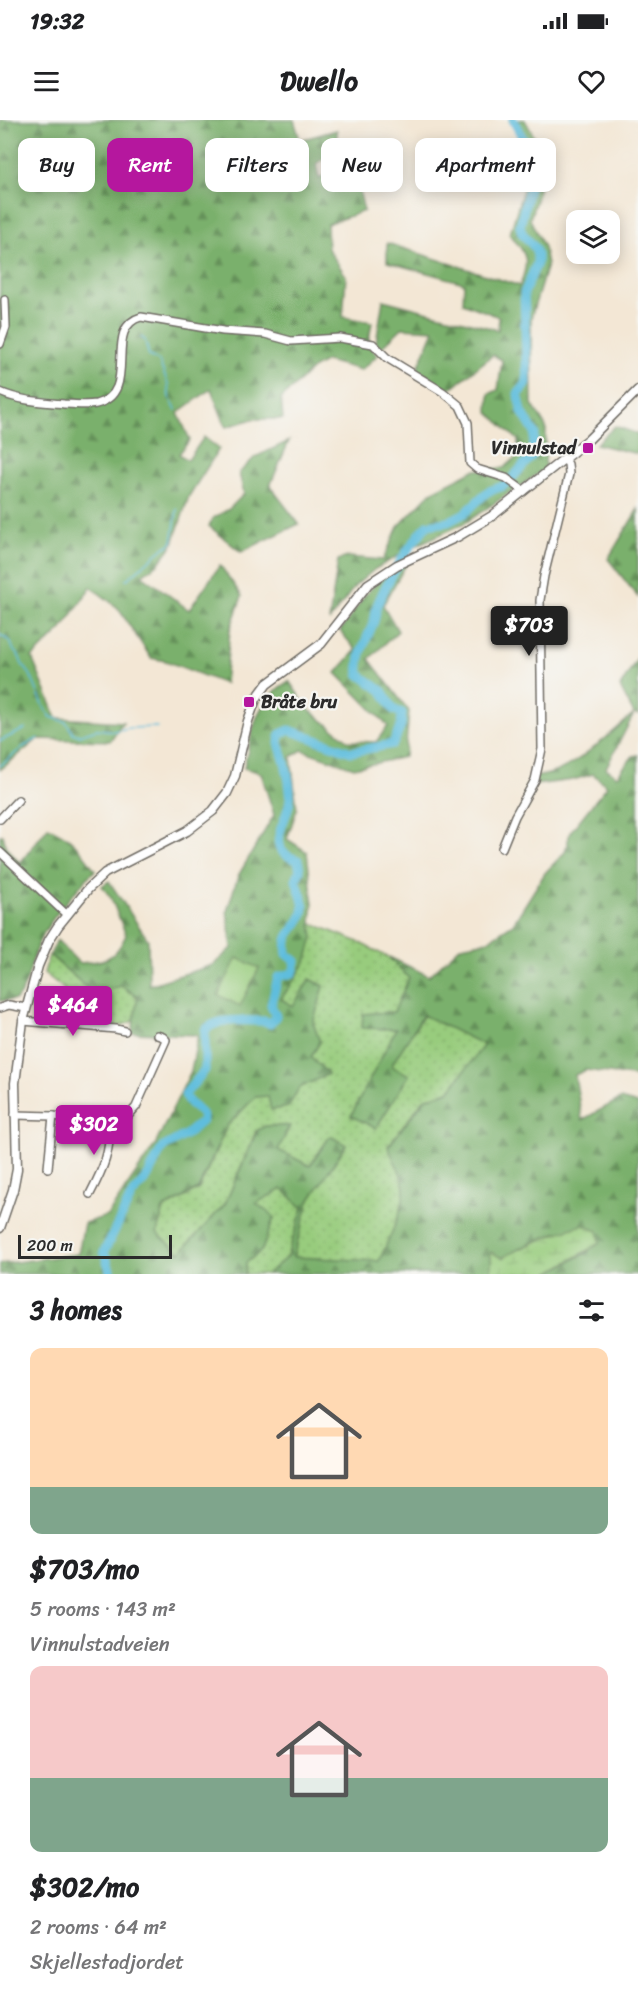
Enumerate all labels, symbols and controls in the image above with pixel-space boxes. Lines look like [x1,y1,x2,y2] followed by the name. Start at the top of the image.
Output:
[30,2,84,41] text: 19:32
[280,57,358,105] text: Dwello
[30,65,63,98] icon: menu
[575,65,608,98] icon: heart
[18,138,95,192] chip: Buy
[107,138,193,192] chip: Rent
[205,138,309,192] chip: Filters
[321,138,403,192] chip: New
[415,138,556,192] chip: Apartment
[566,210,620,264] map controls
[566,210,620,264] button: layers
[491,432,578,464] place label: Vinnulstad
[581,441,595,455] marker: Vinnulstad
[493,606,565,657] pin: $703
[505,608,553,643] text: $703
[261,686,338,718] place label: Bråte bru
[242,695,256,709] marker: Bråte bru
[37,986,109,1037] pin: $464
[48,988,98,1023] text: $464
[58,1105,130,1156] pin: $302
[70,1107,118,1142] text: $302
[27,1231,73,1260] text: 200 m
[18,1232,172,1260] scale bar
[30,1287,122,1333] text: 3 homes
[575,1294,608,1327] icon: filters
[265,1387,373,1495] icon: home
[30,1546,139,1592] text: $703/mo
[30,1592,176,1627] text: 5 rooms · 143 m²
[30,1627,169,1662] text: Vinnulstadveien
[265,1705,373,1813] icon: home
[30,1864,139,1910] text: $302/mo
[30,1910,167,1945] text: 2 rooms · 64 m²
[30,1945,184,1980] text: Skjellestadjordet

